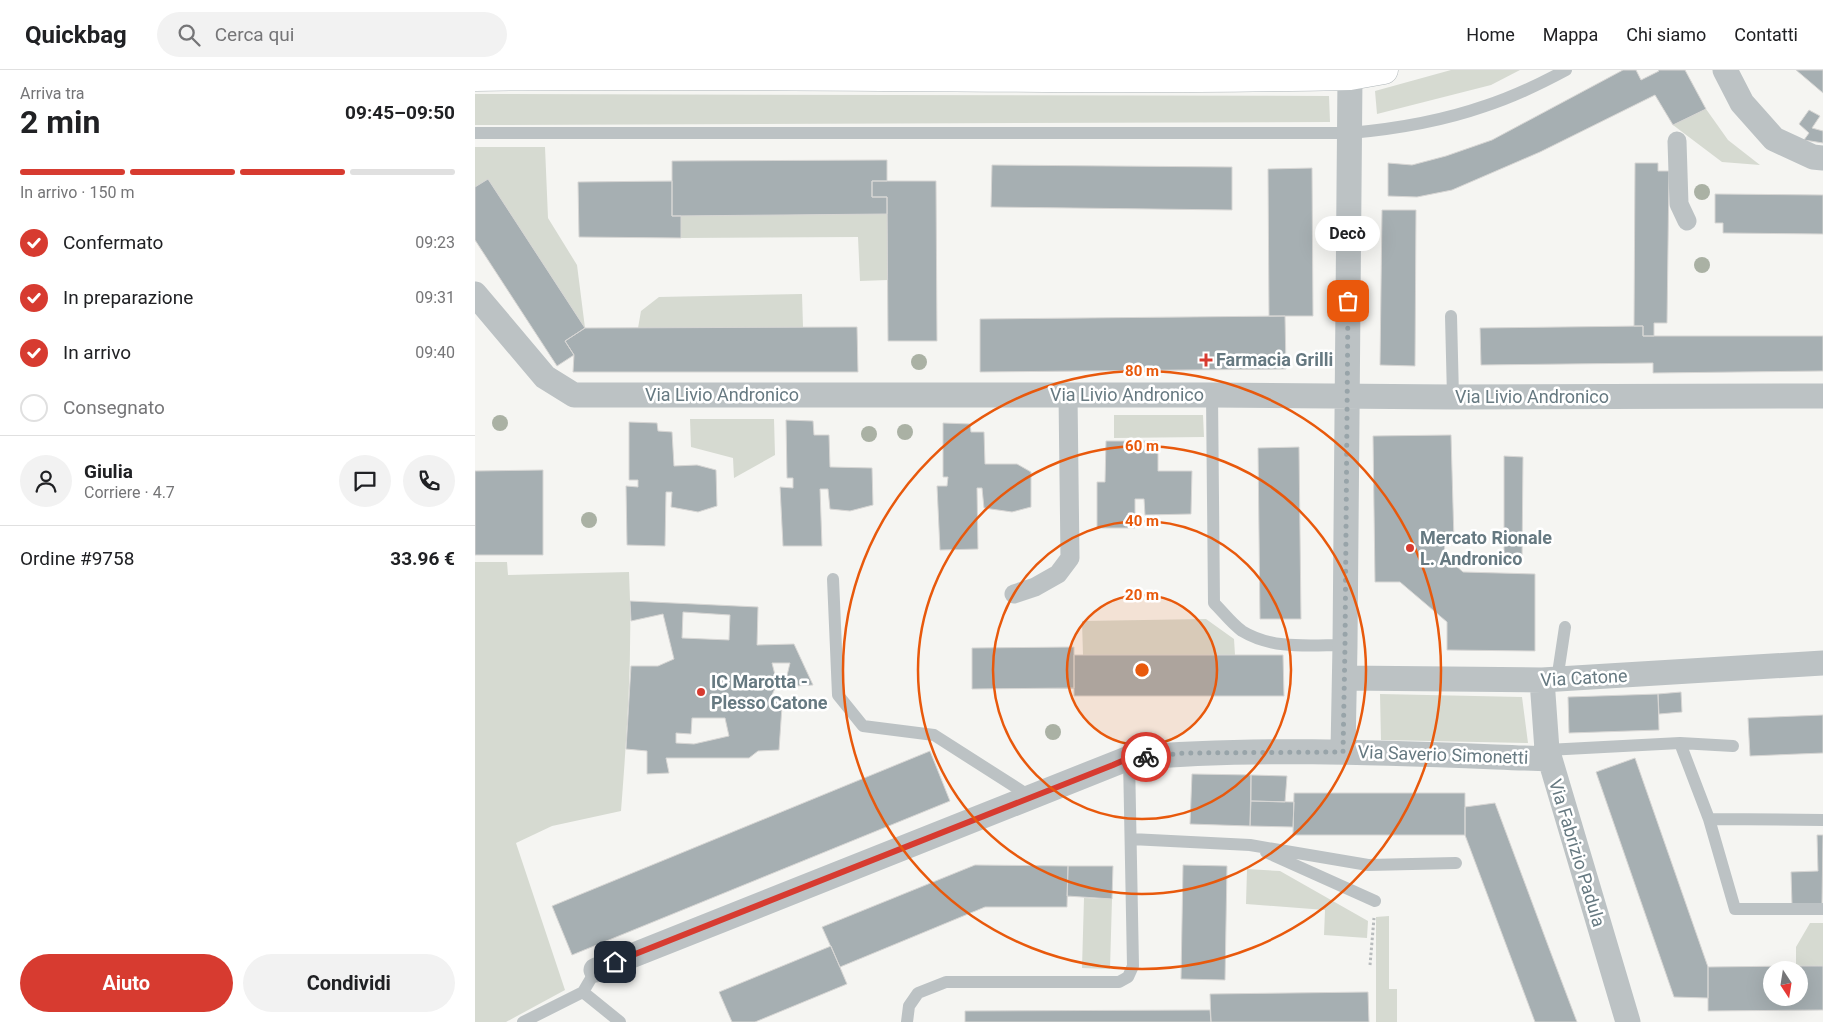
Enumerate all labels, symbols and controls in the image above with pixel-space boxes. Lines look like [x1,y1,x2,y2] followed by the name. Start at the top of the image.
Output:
[157,12,507,57] search box
[25,21,127,49] text: Quickbag
[175,21,203,49] icon: search
[215,23,294,46] text: Cerca qui
[1466,24,1515,45] text: Home
[1543,24,1598,45] text: Mappa
[1626,24,1706,45] text: Chi siamo
[1734,24,1798,45] text: Contatti
[20,84,85,103] text: Arriva tra
[345,101,455,124] text: 09:45–09:50
[20,103,100,141] text: 2 min
[20,183,134,202] text: In arrivo · 150 m
[1315,216,1381,251] callout: Decò
[1329,224,1366,243] text: Decò
[20,229,48,257] icon: check
[63,231,163,254] text: Confermato
[415,233,455,252] text: 09:23
[1327,280,1369,322] pin
[20,284,48,312] icon: check
[63,286,193,309] text: In preparazione
[1334,287,1362,315] icon: bag
[415,288,455,307] text: 09:31
[20,339,48,367] icon: check
[63,341,131,364] text: In arrivo
[415,343,455,362] text: 09:40
[1216,349,1333,370] place label: Farmacia Grilli
[1200,354,1212,366] marker: Farmacia Grilli
[1125,362,1159,380] text: 80 m
[645,384,799,405] street label: Via Livio Andronico
[1050,384,1204,405] street label: Via Livio Andronico
[1455,386,1609,407] street label: Via Livio Andronico
[63,396,165,419] text: Consegnato
[1125,437,1159,455] text: 60 m
[20,455,72,507] button: person
[339,455,391,507] button: chat
[403,455,455,507] button: phone
[84,460,133,483] text: Giulia
[84,483,175,502] text: Corriere · 4.7
[1125,512,1159,530] text: 40 m
[1420,527,1552,569] place label: Mercato Rionale L. Andronico
[1404,542,1416,554] marker: Mercato Rionale L. Andronico
[20,547,134,570] text: Ordine #9758
[390,547,455,570] text: 33.96 €
[1125,586,1159,604] text: 20 m
[1133,661,1151,679] centre of rings
[1540,665,1628,690] street label: Via Catone
[711,671,828,713] place label: IC Marotta - Plesso Catone
[695,686,707,698] marker: IC Marotta - Plesso Catone
[1121,732,1171,782] courier
[1357,741,1529,768] street label: Via Saverio Simonetti
[1132,743,1160,771] icon: bike
[1545,776,1610,929] street label: Via Fabrizio Padula
[594,941,636,983] pin
[601,948,629,976] icon: home
[20,954,233,1012] button: Aiuto
[243,954,455,1012] button: Condividi
[1763,961,1807,1006] north arrow
[1763,961,1808,1006] map controls

